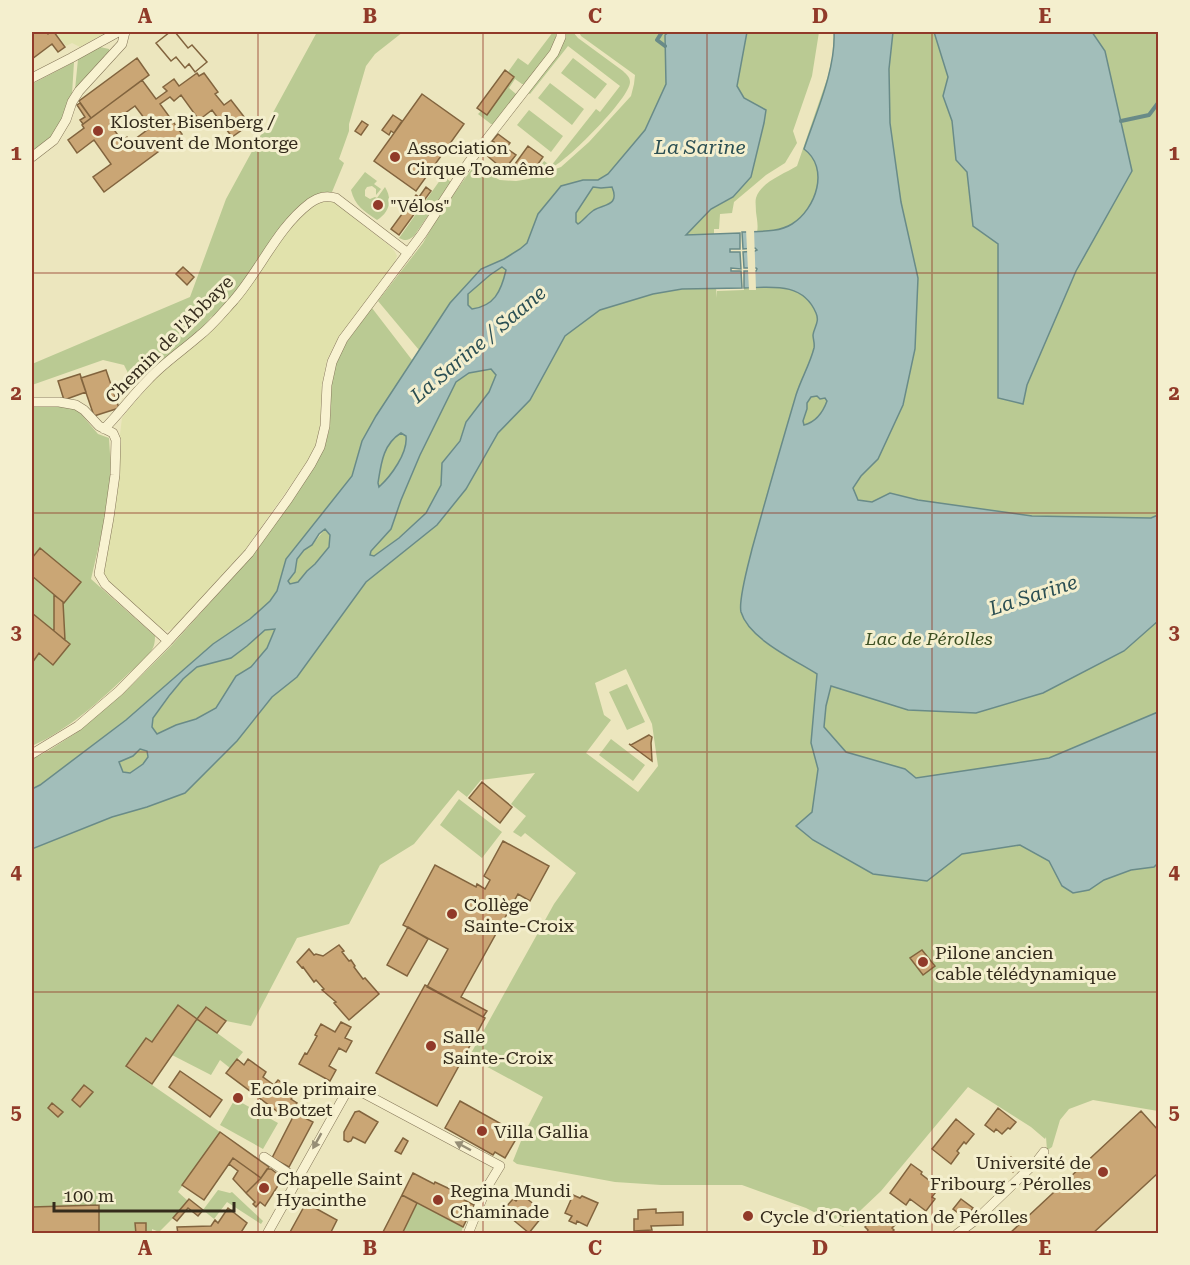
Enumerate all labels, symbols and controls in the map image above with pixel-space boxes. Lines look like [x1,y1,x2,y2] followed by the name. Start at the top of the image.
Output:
[138,4,153,28] text: A
[363,4,377,28] text: B
[588,4,602,28] text: C
[812,4,828,28] text: D
[1039,4,1052,28] text: E
[110,111,298,153] place label: Kloster Bisenberg / Couvent de Montorge
[91,124,105,138] marker: Kloster Bisenberg / Couvent de Montorge
[653,135,746,159] water label: La Sarine
[407,137,554,179] place label: Association Cirque Toamême
[10,141,22,165] text: 1
[1168,141,1180,165] text: 1
[388,150,402,164] marker: Association Cirque Toamême
[390,195,450,216] place label: "Vélos"
[371,198,385,212] marker: "Vélos"
[101,271,237,407] street label: Chemin de l'Abbaye
[405,280,551,408] water label: La Sarine / Saane
[10,381,22,405] text: 2
[1168,381,1180,405] text: 2
[985,569,1080,621] water label: La Sarine
[10,620,22,644] text: 3
[1168,620,1180,644] text: 3
[864,628,993,649] park label: Lac de Pérolles
[10,860,22,884] text: 4
[1168,860,1180,884] text: 4
[464,894,575,936] place label: Collège Sainte-Croix
[445,907,459,921] marker: Collège Sainte-Croix
[935,942,1117,984] place label: Pilone ancien cable télédynamique
[916,955,930,969] marker: Pilone ancien cable télédynamique
[443,1026,554,1068] place label: Salle Sainte-Croix
[424,1039,438,1053] marker: Salle Sainte-Croix
[250,1078,377,1120] place label: Ecole primaire du Botzet
[231,1091,245,1105] marker: Ecole primaire du Botzet
[10,1100,22,1124] text: 5
[1168,1100,1180,1124] text: 5
[494,1121,589,1142] place label: Villa Gallia
[475,1124,489,1138] marker: Villa Gallia
[313,1133,323,1150] one-way arrow
[454,1141,471,1151] one-way arrow
[930,1152,1091,1194] place label: Université de Fribourg - Pérolles
[1096,1165,1110,1179] marker: Université de Fribourg - Pérolles
[276,1168,403,1210] place label: Chapelle Saint Hyacinthe
[54,1175,234,1213] scale bar
[450,1180,571,1222] place label: Regina Mundi Chaminade
[257,1181,271,1195] marker: Chapelle Saint Hyacinthe
[63,1185,114,1206] text: 100 m
[431,1193,445,1207] marker: Regina Mundi Chaminade
[760,1206,1028,1227] place label: Cycle d'Orientation de Pérolles
[741,1209,755,1223] marker: Cycle d'Orientation de Pérolles
[138,1236,153,1260] text: A
[363,1236,377,1260] text: B
[588,1236,602,1260] text: C
[812,1236,828,1260] text: D
[1039,1236,1052,1260] text: E

